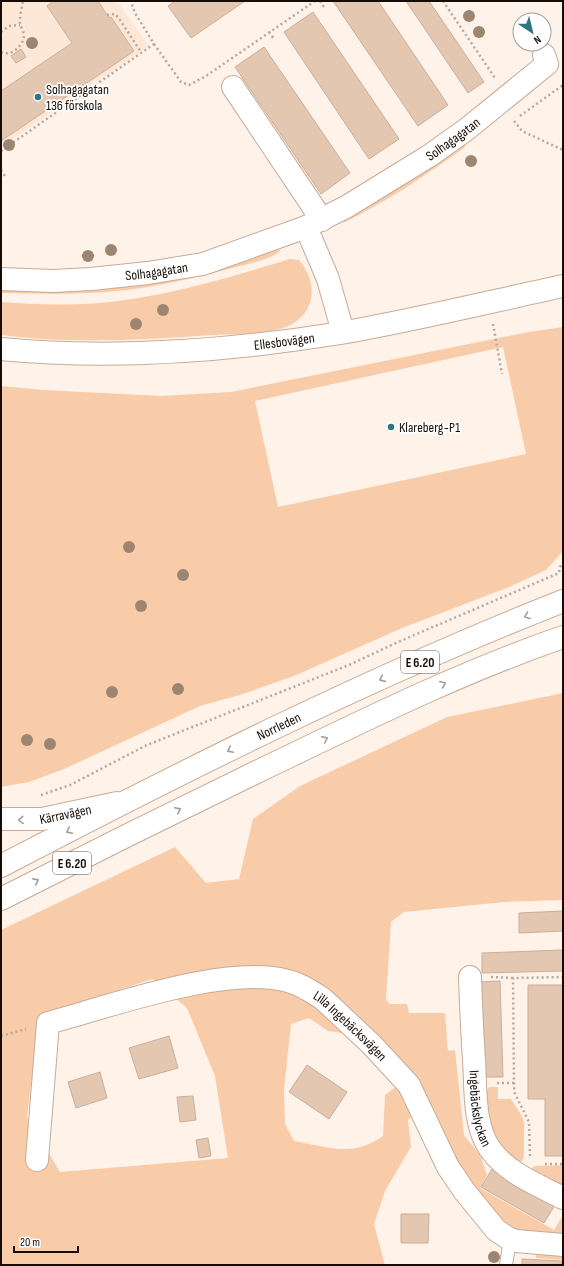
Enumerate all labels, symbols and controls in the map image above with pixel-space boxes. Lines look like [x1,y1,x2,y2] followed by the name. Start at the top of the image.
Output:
[512,12,552,52] north arrow
[531,33,544,47] text: N
[46,81,109,114] place label: Solhagagatan 136 förskola
[33,92,43,102] marker: Solhagagatan 136 förskola
[423,114,484,165] street label: Solhagagatan
[124,259,189,284] street label: Solhagagatan
[253,329,316,354] street label: Ellesbovägen
[399,419,460,436] place label: Klareberg-P1
[386,422,396,432] marker: Klareberg-P1
[523,611,530,619] one-way arrow
[401,651,439,673] road number: E 6.20
[379,674,386,682] one-way arrow
[439,681,447,689] one-way arrow
[254,709,304,744] street label: Norrleden
[321,736,329,744] one-way arrow
[226,745,234,753] one-way arrow
[38,801,93,828] street label: Kärravägen
[173,807,181,815] one-way arrow
[18,815,24,824] one-way arrow
[65,826,73,834] one-way arrow
[53,852,91,874] road number: E 6.20
[32,878,39,886] one-way arrow
[310,987,390,1065] street label: Lilla Ingebäcksvägen
[466,1070,495,1150] street label: Ingebäckslyckan
[14,1228,78,1254] scale bar
[20,1235,40,1250] text: 20 m

